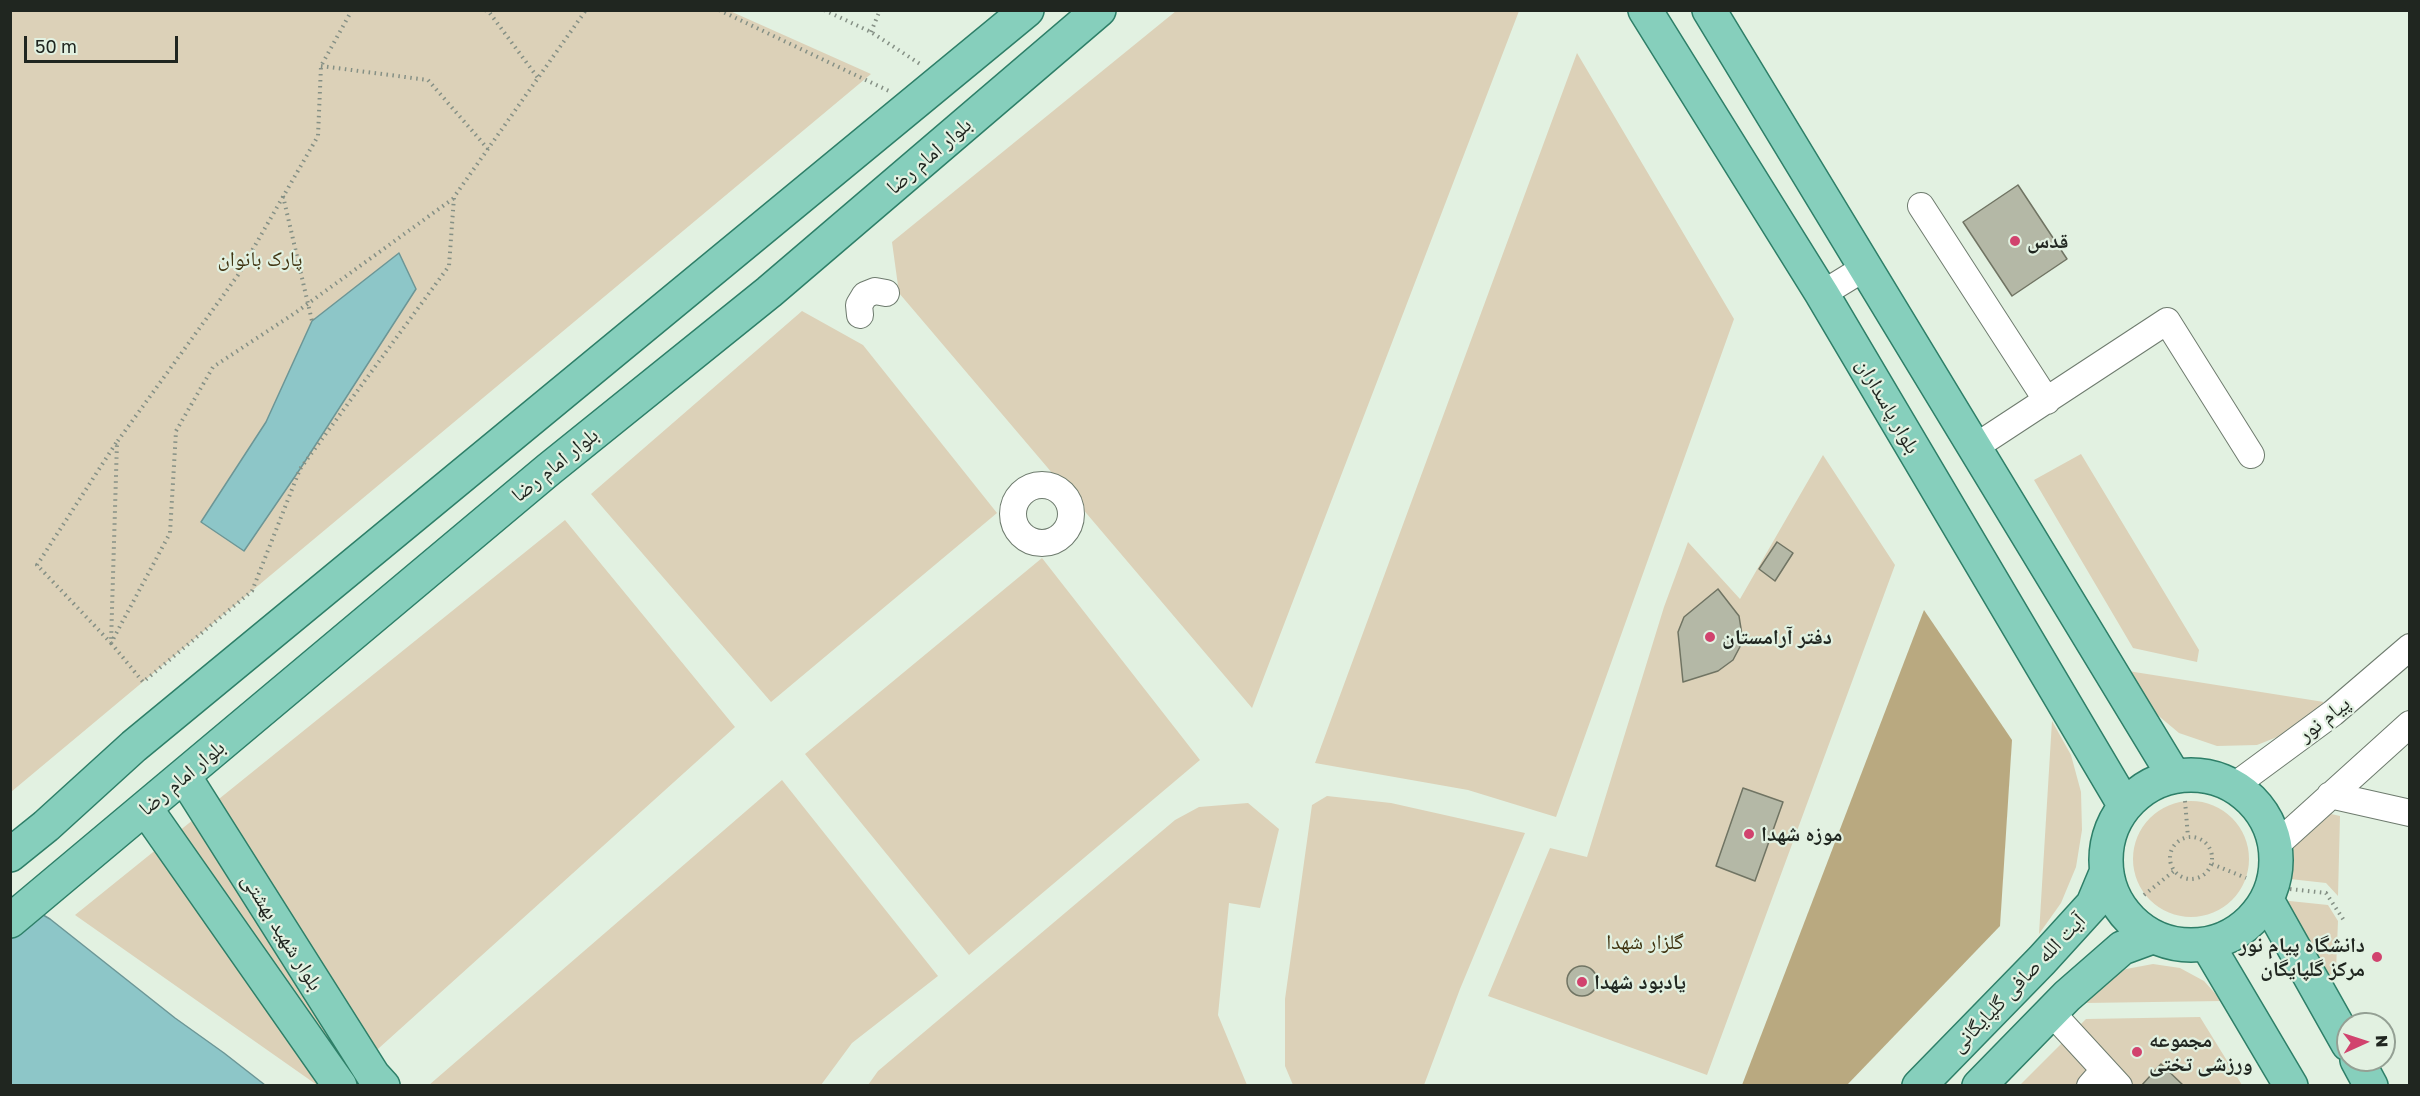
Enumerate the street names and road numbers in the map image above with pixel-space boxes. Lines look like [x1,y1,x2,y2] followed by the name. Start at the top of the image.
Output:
[881,112,977,200] street label: بلوار امام رضا
[1851,354,1925,458] street label: بلوار پاسداران
[506,422,604,508] street label: بلوار امام رضا
[2293,691,2355,747] street label: پیام نور
[134,735,230,821] street label: بلوار امام رضا
[236,869,328,995] street label: بلوار شهید بهشتی
[1945,908,2091,1058] street label: آیت الله صافی گلپایگانی

